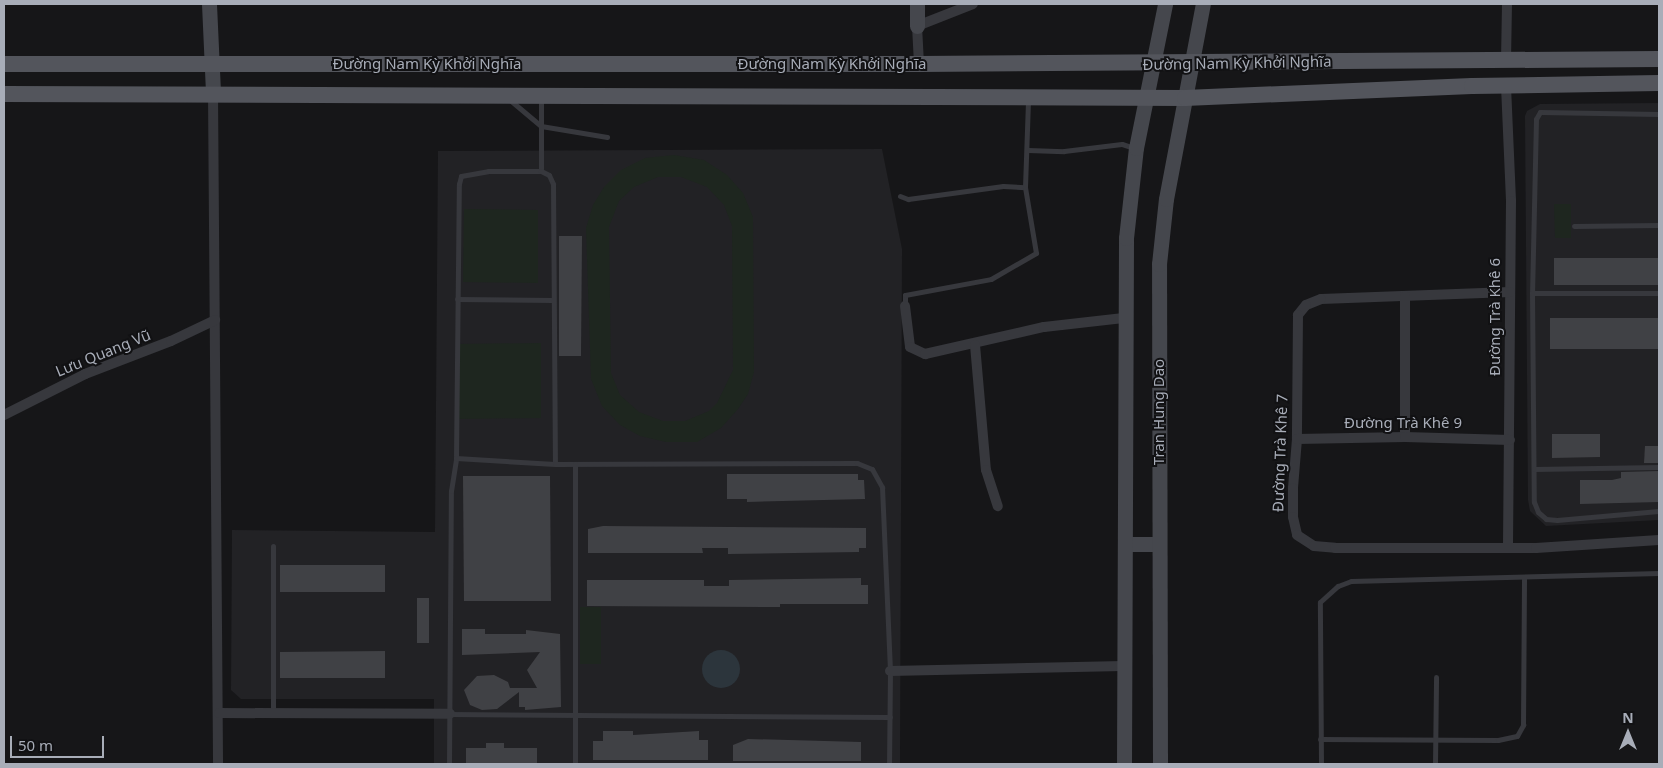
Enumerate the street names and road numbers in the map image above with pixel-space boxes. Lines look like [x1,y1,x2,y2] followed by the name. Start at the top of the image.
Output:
[1142,52,1332,74] street label: Đường Nam Kỳ Khởi Nghĩa
[332,55,522,73] street label: Đường Nam Kỳ Khởi Nghĩa
[737,55,927,73] street label: Đường Nam Kỳ Khởi Nghĩa
[1486,258,1504,376] street label: Đường Trà Khê 6
[53,326,153,380] street label: Lưu Quang Vũ
[1150,359,1168,465] street label: Tran Hung Dao
[1269,394,1291,512] street label: Đường Trà Khê 7
[1344,414,1462,432] street label: Đường Trà Khê 9

